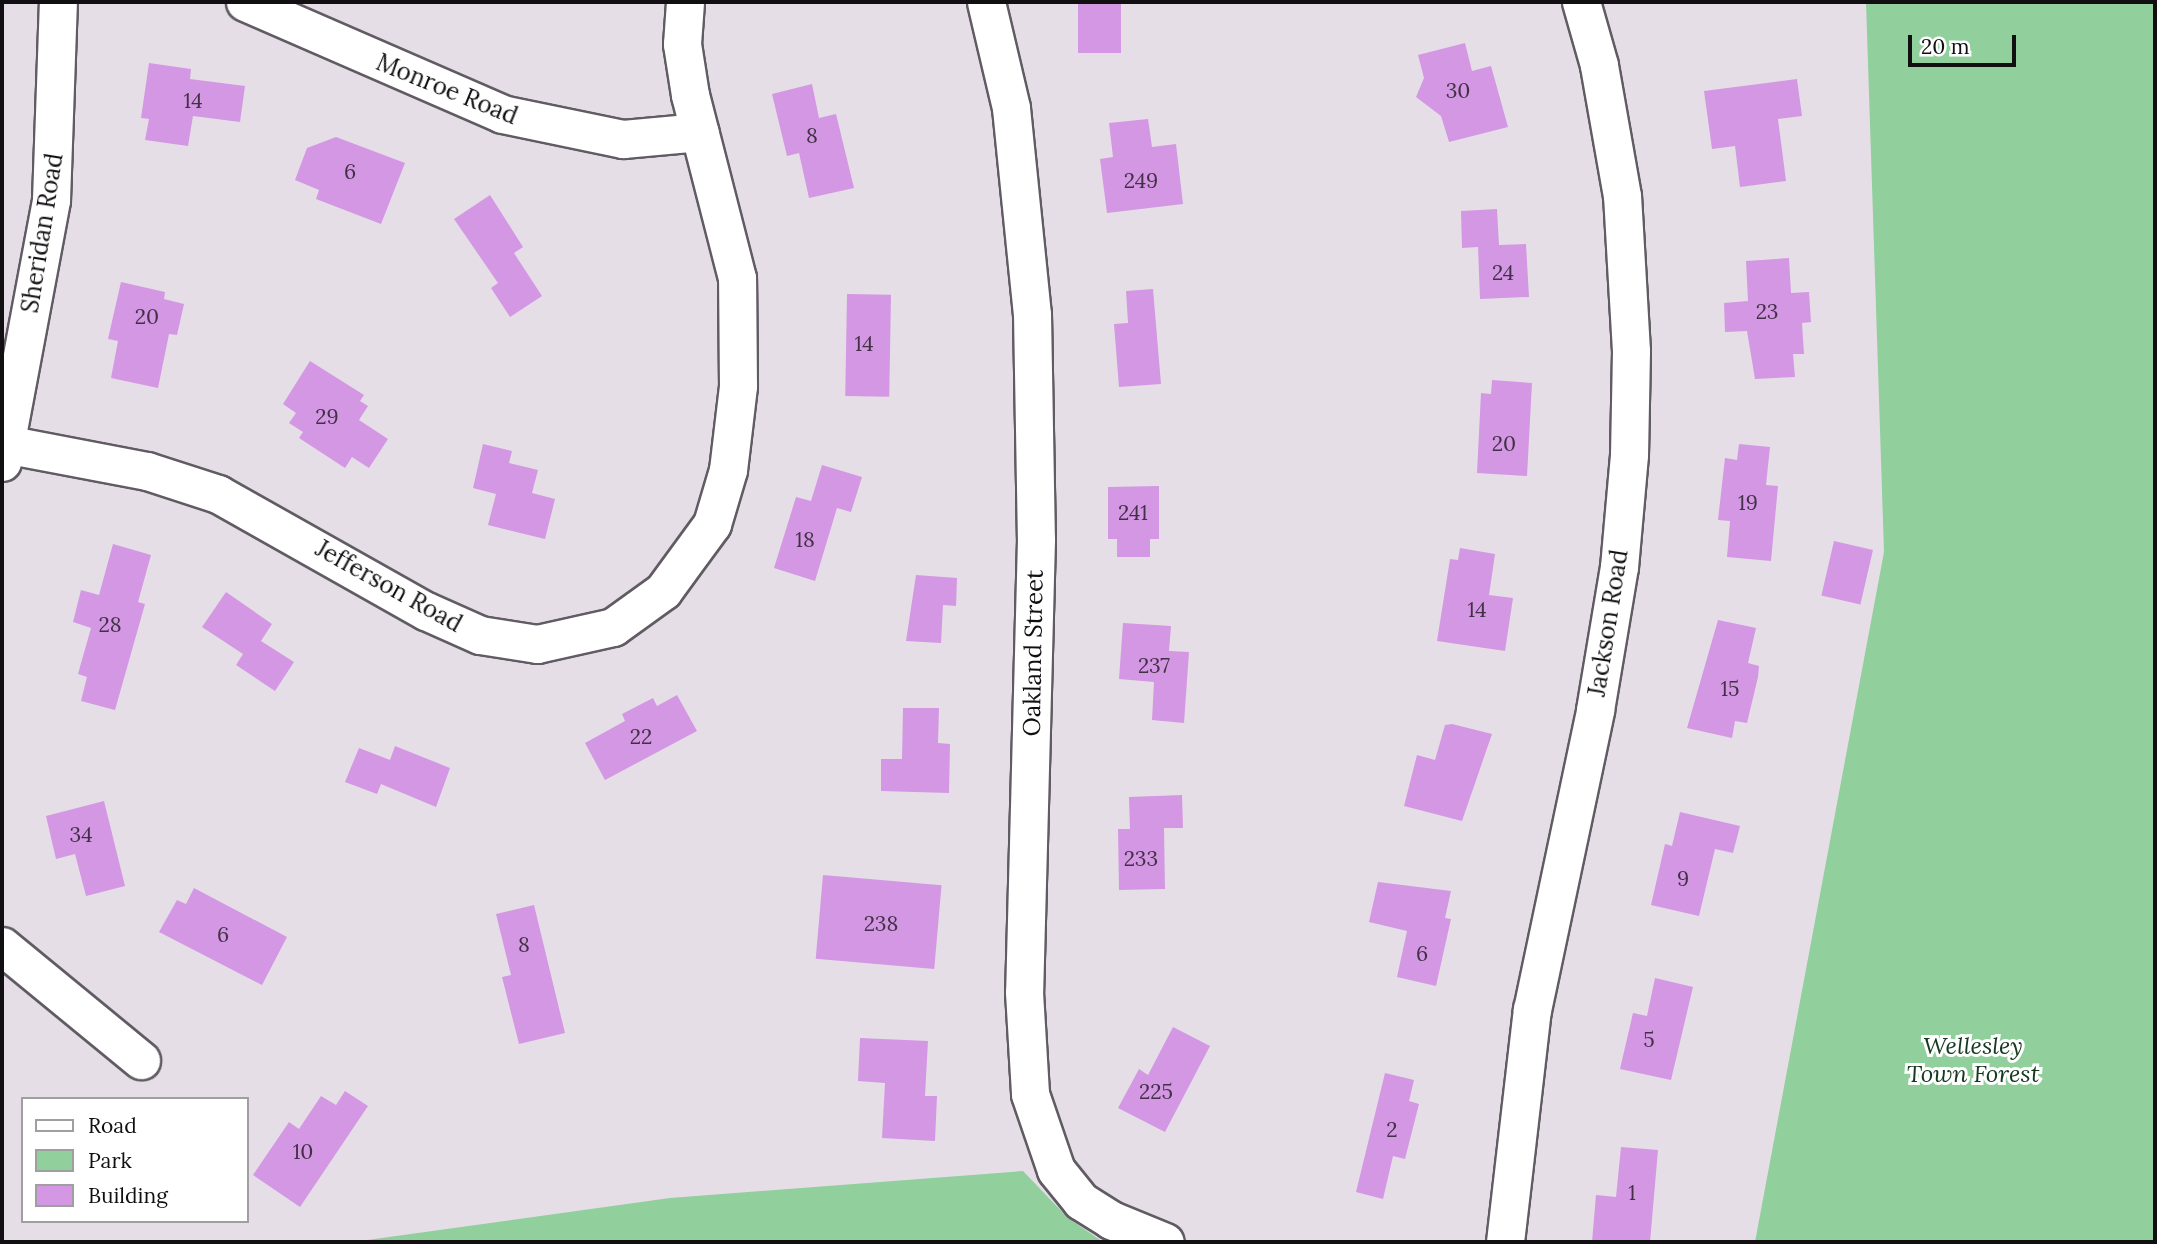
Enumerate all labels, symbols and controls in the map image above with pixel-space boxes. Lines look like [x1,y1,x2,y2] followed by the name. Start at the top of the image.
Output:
[1912,21,2021,65] scale bar
[1921,33,1970,60] text: 20 m
[372,48,522,130] street label: Monroe Road
[1446,78,1470,104] house number: 30
[183,88,203,114] house number: 14
[806,123,818,149] house number: 8
[15,151,69,315] street label: Sheridan Road
[344,159,356,185] house number: 6
[1124,168,1158,194] house number: 249
[1492,260,1514,286] house number: 24
[1756,299,1778,325] house number: 23
[135,304,159,330] house number: 20
[854,331,874,357] house number: 14
[315,404,339,430] house number: 29
[1492,431,1516,457] house number: 20
[1738,490,1758,516] house number: 19
[1118,500,1148,526] house number: 241
[795,527,815,553] house number: 18
[311,534,467,638] street label: Jefferson Road
[1582,547,1634,699] street label: Jackson Road
[1017,570,1049,736] street label: Oakland Street
[1467,597,1487,623] house number: 14
[98,612,122,638] house number: 28
[1138,653,1170,679] house number: 237
[1720,676,1740,702] house number: 15
[630,724,652,750] house number: 22
[69,822,93,848] house number: 34
[1124,846,1158,872] house number: 233
[1677,866,1689,892] house number: 9
[864,911,898,937] house number: 238
[217,922,229,948] house number: 6
[518,932,530,958] house number: 8
[1416,941,1428,967] house number: 6
[1643,1027,1655,1053] house number: 5
[1907,1032,2039,1088] park label: Wellesley Town Forest
[1139,1079,1173,1105] house number: 225
[21,1097,248,1223] legend
[88,1112,137,1139] text: Road
[1386,1117,1398,1143] house number: 2
[293,1139,313,1165] house number: 10
[88,1147,132,1174] text: Park
[1628,1180,1636,1206] house number: 1
[88,1182,168,1209] text: Building

